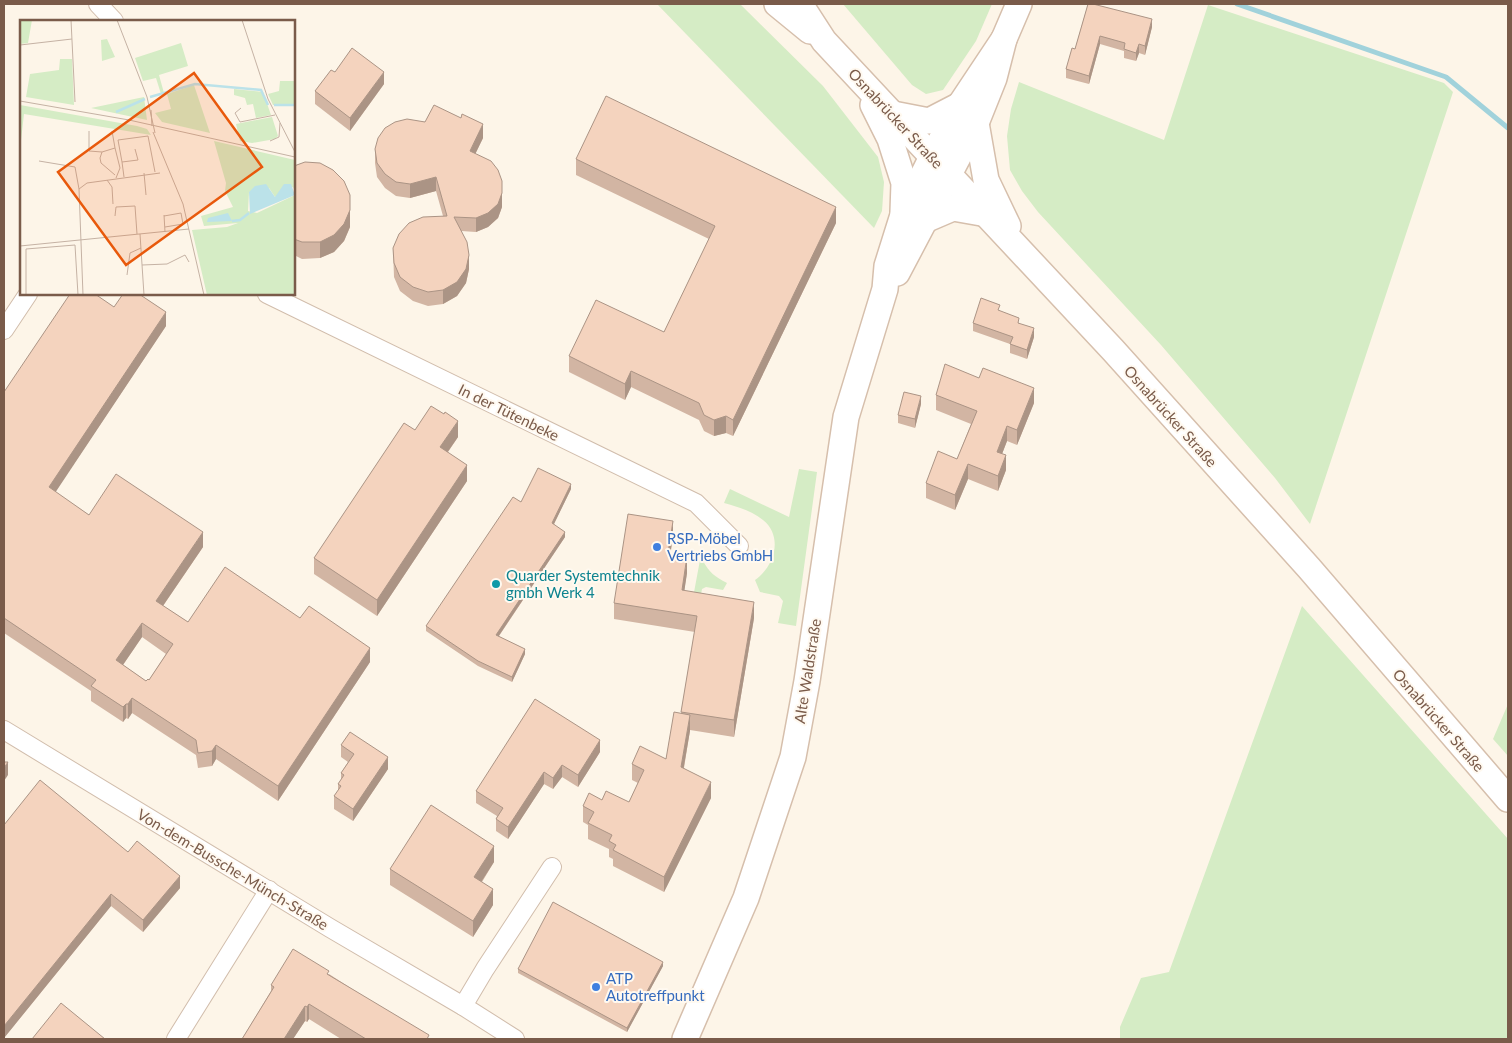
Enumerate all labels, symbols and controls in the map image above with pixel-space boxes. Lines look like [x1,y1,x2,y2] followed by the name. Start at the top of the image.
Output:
[20,20,295,295] inset map
[845,64,947,172] street label: Osnabrücker Straße
[1121,362,1221,470] street label: Osnabrücker Straße
[456,380,562,444] street label: In der Tütenbeke
[667,529,773,564] place label: RSP-Möbel Vertriebs GmbH
[651,541,663,553] marker: RSP-Möbel Vertriebs GmbH
[506,566,660,601] place label: Quarder Systemtechnik gmbh Werk 4
[490,578,502,590] marker: Quarder Systemtechnik gmbh Werk 4
[790,617,824,725] street label: Alte Waldstraße
[1389,665,1489,775] street label: Osnabrücker Straße
[134,805,332,933] street label: Von-dem-Bussche-Münch-Straße
[606,969,705,1004] place label: ATP Autotreffpunkt
[590,981,602,993] marker: ATP Autotreffpunkt

